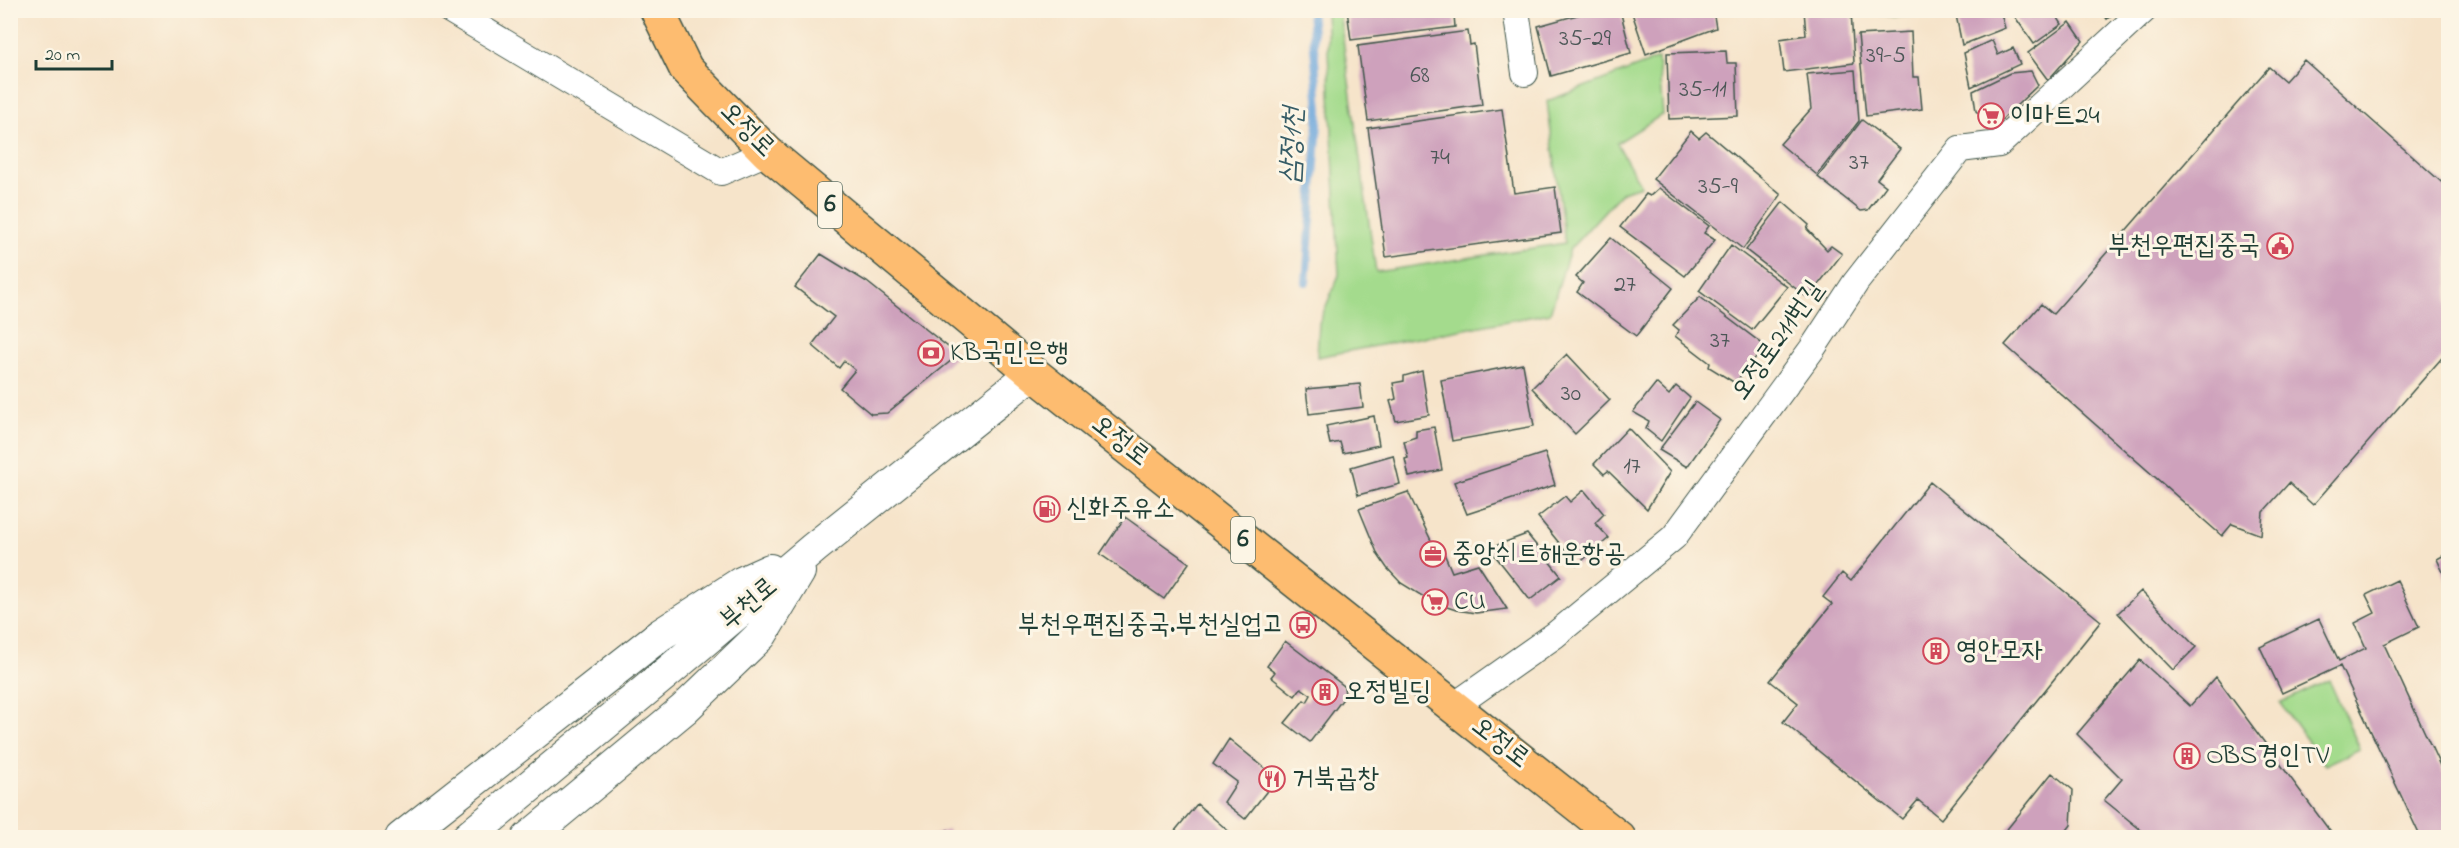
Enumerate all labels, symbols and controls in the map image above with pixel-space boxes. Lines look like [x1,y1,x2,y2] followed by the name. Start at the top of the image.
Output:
[1559,22,1612,57] house number: 35-29
[36,33,112,71] scale bar
[1866,39,1906,74] house number: 39-5
[45,43,80,69] text: 20 m
[1410,59,1430,94] house number: 68
[1679,73,1727,108] house number: 35-11
[710,93,784,167] street label: 오정로
[2010,97,2100,136] place label: 이마트24
[1976,101,2006,131] supermarket icon: 이마트24
[1271,103,1316,184] water label: 삼정1천
[1430,141,1450,176] house number: 74
[1849,146,1869,181] house number: 37
[1698,170,1739,205] house number: 35-9
[818,182,842,228] road number: 6
[2108,227,2260,266] place label: 부천우편집중국
[2265,231,2295,261] public building icon: 부천우편집중국
[1614,268,1636,303] house number: 27
[1722,273,1834,409] street label: 오정로211번길
[1710,324,1730,359] house number: 37
[950,334,1068,373] place label: KB국민은행
[916,338,946,368] bank icon: KB국민은행
[1561,377,1581,412] house number: 30
[1082,406,1158,476] street label: 오정로
[1623,450,1641,485] house number: 17
[1066,490,1175,529] place label: 신화주유소
[1032,494,1062,524] fuel station icon: 신화주유소
[1231,517,1255,563] road number: 6
[1452,535,1626,574] place label: 중앙쉬트해운항공
[1418,539,1448,569] office icon: 중앙쉬트해운항공
[711,568,787,640] street label: 부천로
[1454,583,1486,622] place label: CU
[1420,587,1450,617] supermarket icon: CU
[1018,606,1284,645] place label: 부천우편집중국.부천실업고
[1288,610,1318,640] bus stop icon: 부천우편집중국.부천실업고
[1956,632,2043,671] place label: 영안모자
[1921,636,1951,666] building icon: 영안모자
[1344,673,1431,712] place label: 오정빌딩
[1310,677,1340,707] building icon: 오정빌딩
[1462,708,1538,778] street label: 오정로
[2206,737,2329,776] place label: OBS경인TV
[2172,741,2202,771] building icon: OBS경인TV
[1292,760,1379,799] place label: 거북곱창
[1257,764,1287,794] restaurant icon: 거북곱창

